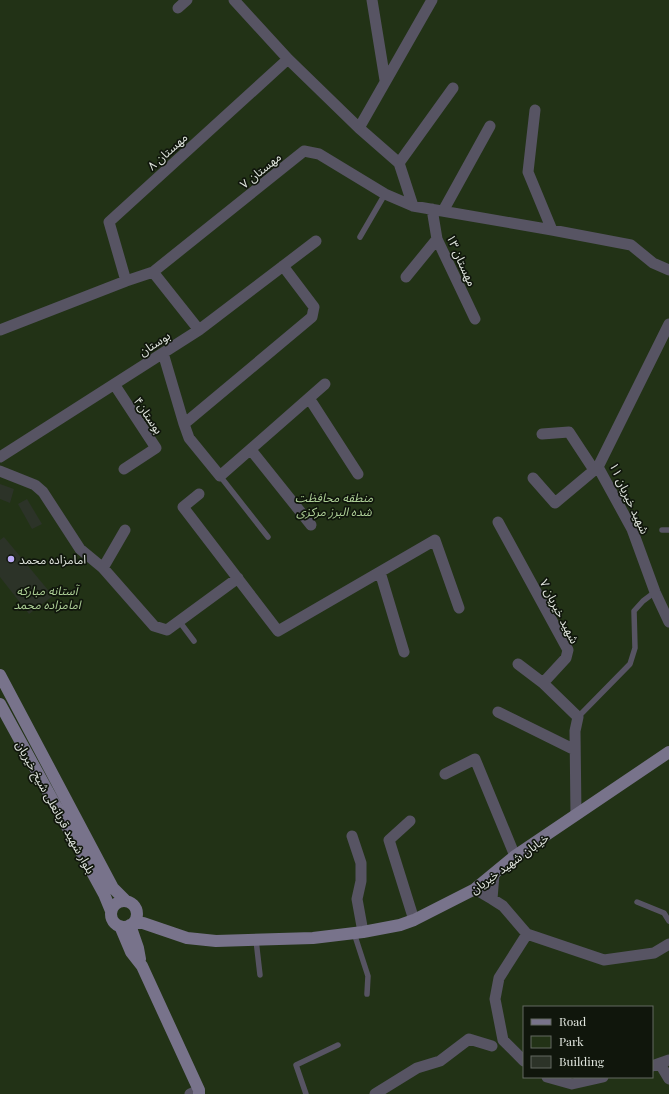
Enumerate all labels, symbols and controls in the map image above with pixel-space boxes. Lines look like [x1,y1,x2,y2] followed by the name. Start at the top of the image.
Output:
[144,129,190,173] street label: مهستان ۸
[236,148,284,192] street label: مهستان ۷
[443,231,481,289] street label: مهستان ۱۳
[135,327,173,359] street label: بوستان
[131,393,167,437] street label: بوستان۴
[606,460,654,536] street label: شهید خیریان ۱۱
[295,489,374,519] park label: منطقه محافظت شده البرز مرکزی
[19,551,86,567] place label: امامزاده محمد
[6,554,16,564] marker: امامزاده محمد
[537,576,583,646] street label: شهید خیریان ۷
[13,582,82,612] park label: آستانه مبارکه امامزاده محمد
[11,738,99,877] street label: بلوار شهید قربانعلی شیخ خیریان
[466,829,552,897] street label: خیابان شهید خیریان
[523,1006,653,1078] legend
[559,1013,586,1029] text: Road
[559,1033,584,1049] text: Park
[559,1053,605,1069] text: Building

